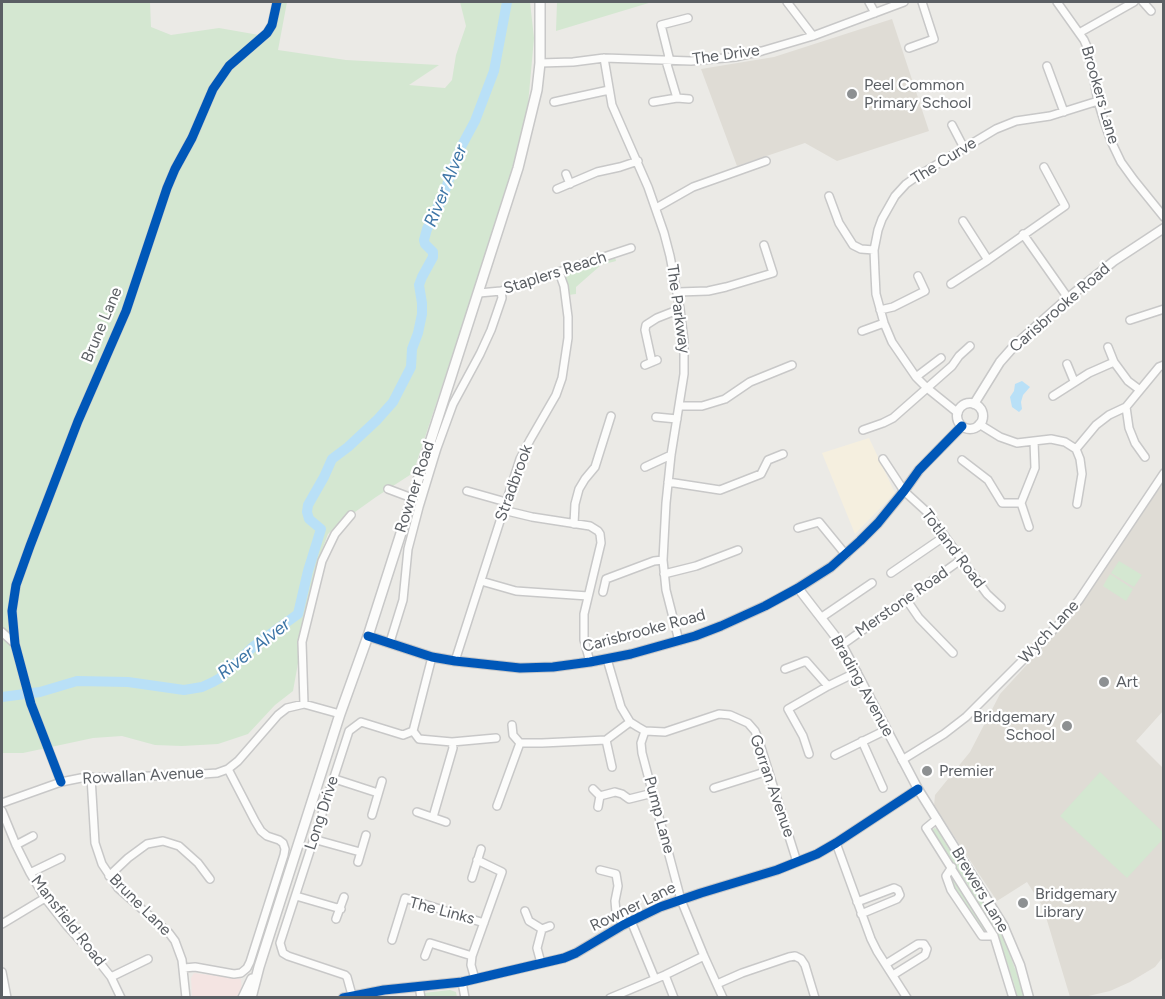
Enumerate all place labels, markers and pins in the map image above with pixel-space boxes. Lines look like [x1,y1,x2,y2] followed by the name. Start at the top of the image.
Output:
[864,75,971,113] place label: Peel Common Primary School
[845,87,859,101] marker: Peel Common Primary School
[1116,672,1138,692] place label: Art
[1097,675,1111,689] marker: Art
[973,707,1055,745] place label: Bridgemary School
[1060,719,1074,733] marker: Bridgemary School
[939,761,994,781] place label: Premier
[920,764,934,778] marker: Premier
[1035,884,1117,922] place label: Bridgemary Library
[1016,896,1030,910] marker: Bridgemary Library

